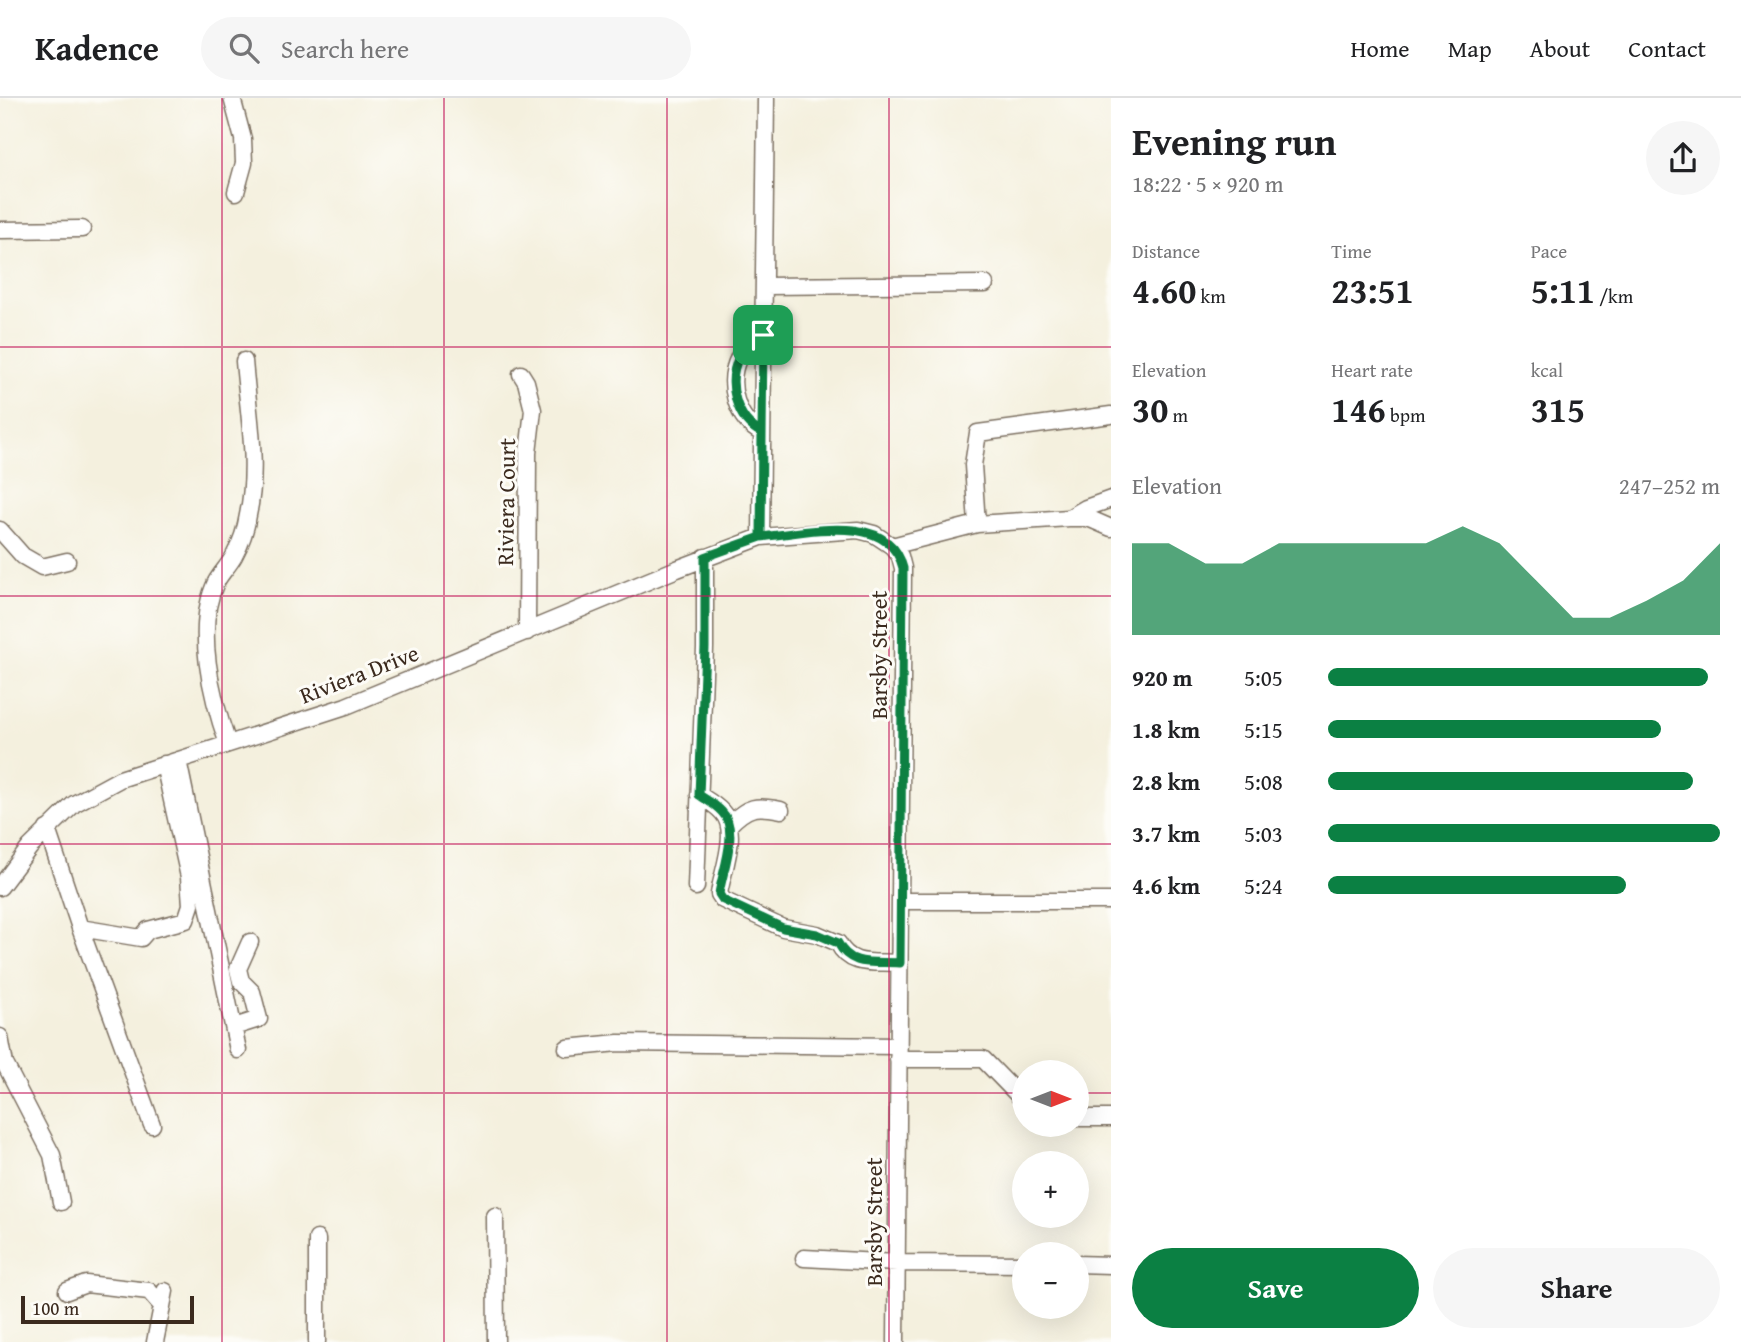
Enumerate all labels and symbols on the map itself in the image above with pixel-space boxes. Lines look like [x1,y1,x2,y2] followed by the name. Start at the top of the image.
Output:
[733,305,793,365] pin
[488,438,523,566] street label: Riviera Court
[862,590,895,720] street label: Barsby Street
[294,636,423,711] street label: Riviera Drive
[1012,1060,1088,1138] north arrow
[857,1157,890,1287] street label: Barsby Street
[21,1293,194,1325] scale bar

